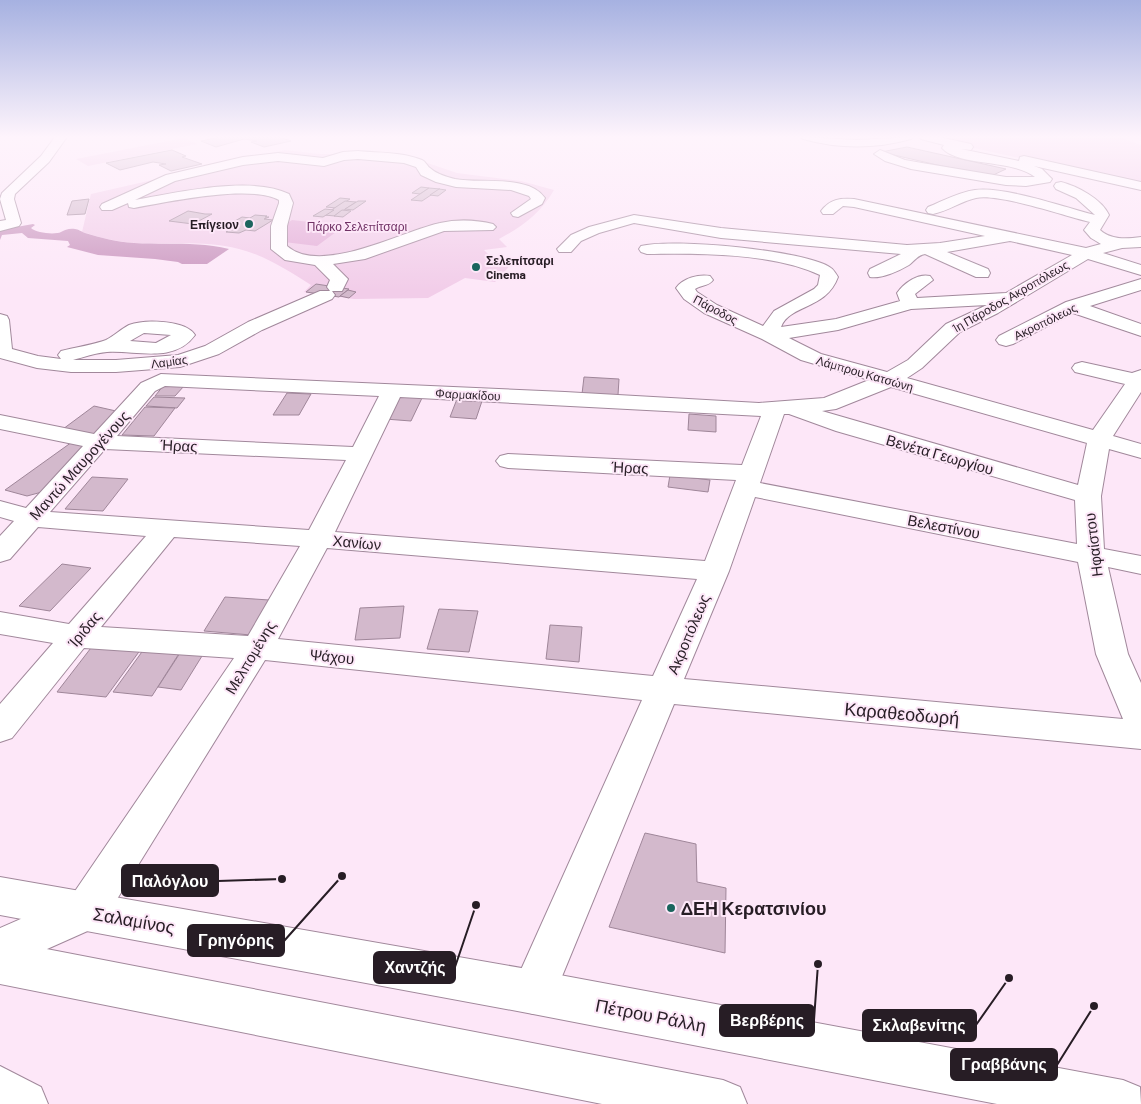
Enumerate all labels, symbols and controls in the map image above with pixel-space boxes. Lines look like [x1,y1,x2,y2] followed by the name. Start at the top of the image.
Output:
[190,217,239,232] place label: Επίγειον
[243,218,255,230] marker: Επίγειον
[307,219,407,234] park label: Πάρκο Σελεπίτσαρι
[486,253,554,281] place label: Σελεπίτσαρι Cinema
[949,257,1071,335] street label: 1η Πάροδος Ακροπόλεως
[470,261,482,273] marker: Σελεπίτσαρι Cinema
[691,291,741,327] street label: Πάροδος
[1011,300,1079,342] street label: Ακροπόλεως
[150,351,189,371] street label: Λαμίας
[814,352,915,395] street label: Λάμπρου Κατσώνη
[435,385,501,404] street label: Φαρμακίδου
[25,407,133,523] street label: Μαντώ Μαυρογένους
[884,430,996,478] street label: Βενέτα Γεωργίου
[159,435,198,455] street label: Ήρας
[610,457,649,477] street label: Ήρας
[906,510,982,542] street label: Βελεστίνου
[1080,512,1106,578] street label: Ηφαίστου
[332,531,382,553] street label: Χανίων
[663,591,713,677] street label: Ακροπόλεως
[63,607,104,652] street label: Ίριδας
[221,617,279,697] street label: Μελπομένης
[309,645,355,667] street label: Ψάχου
[844,697,960,729] street label: Καραθεοδωρή
[122,865,218,896] callout: Παλόγλου
[132,871,208,890] text: Παλόγλου
[681,897,827,919] place label: ΔΕΗ Κερατσινίου
[92,902,177,938] street label: Σαλαμίνος
[665,902,677,914] marker: ΔΕΗ Κερατσινίου
[188,925,284,956] callout: Γρηγόρης
[198,930,274,950] text: Γρηγόρης
[374,952,455,983] callout: Χαντζής
[384,957,446,977] text: Χαντζής
[594,993,708,1037] street label: Πέτρου Ράλλη
[720,1005,814,1036] callout: Βερβέρης
[730,1010,804,1030] text: Βερβέρης
[863,1010,976,1041] callout: Σκλαβενίτης
[873,1015,966,1035] text: Σκλαβενίτης
[951,1049,1057,1080] callout: Γραββάνης
[961,1054,1047,1074] text: Γραββάνης

